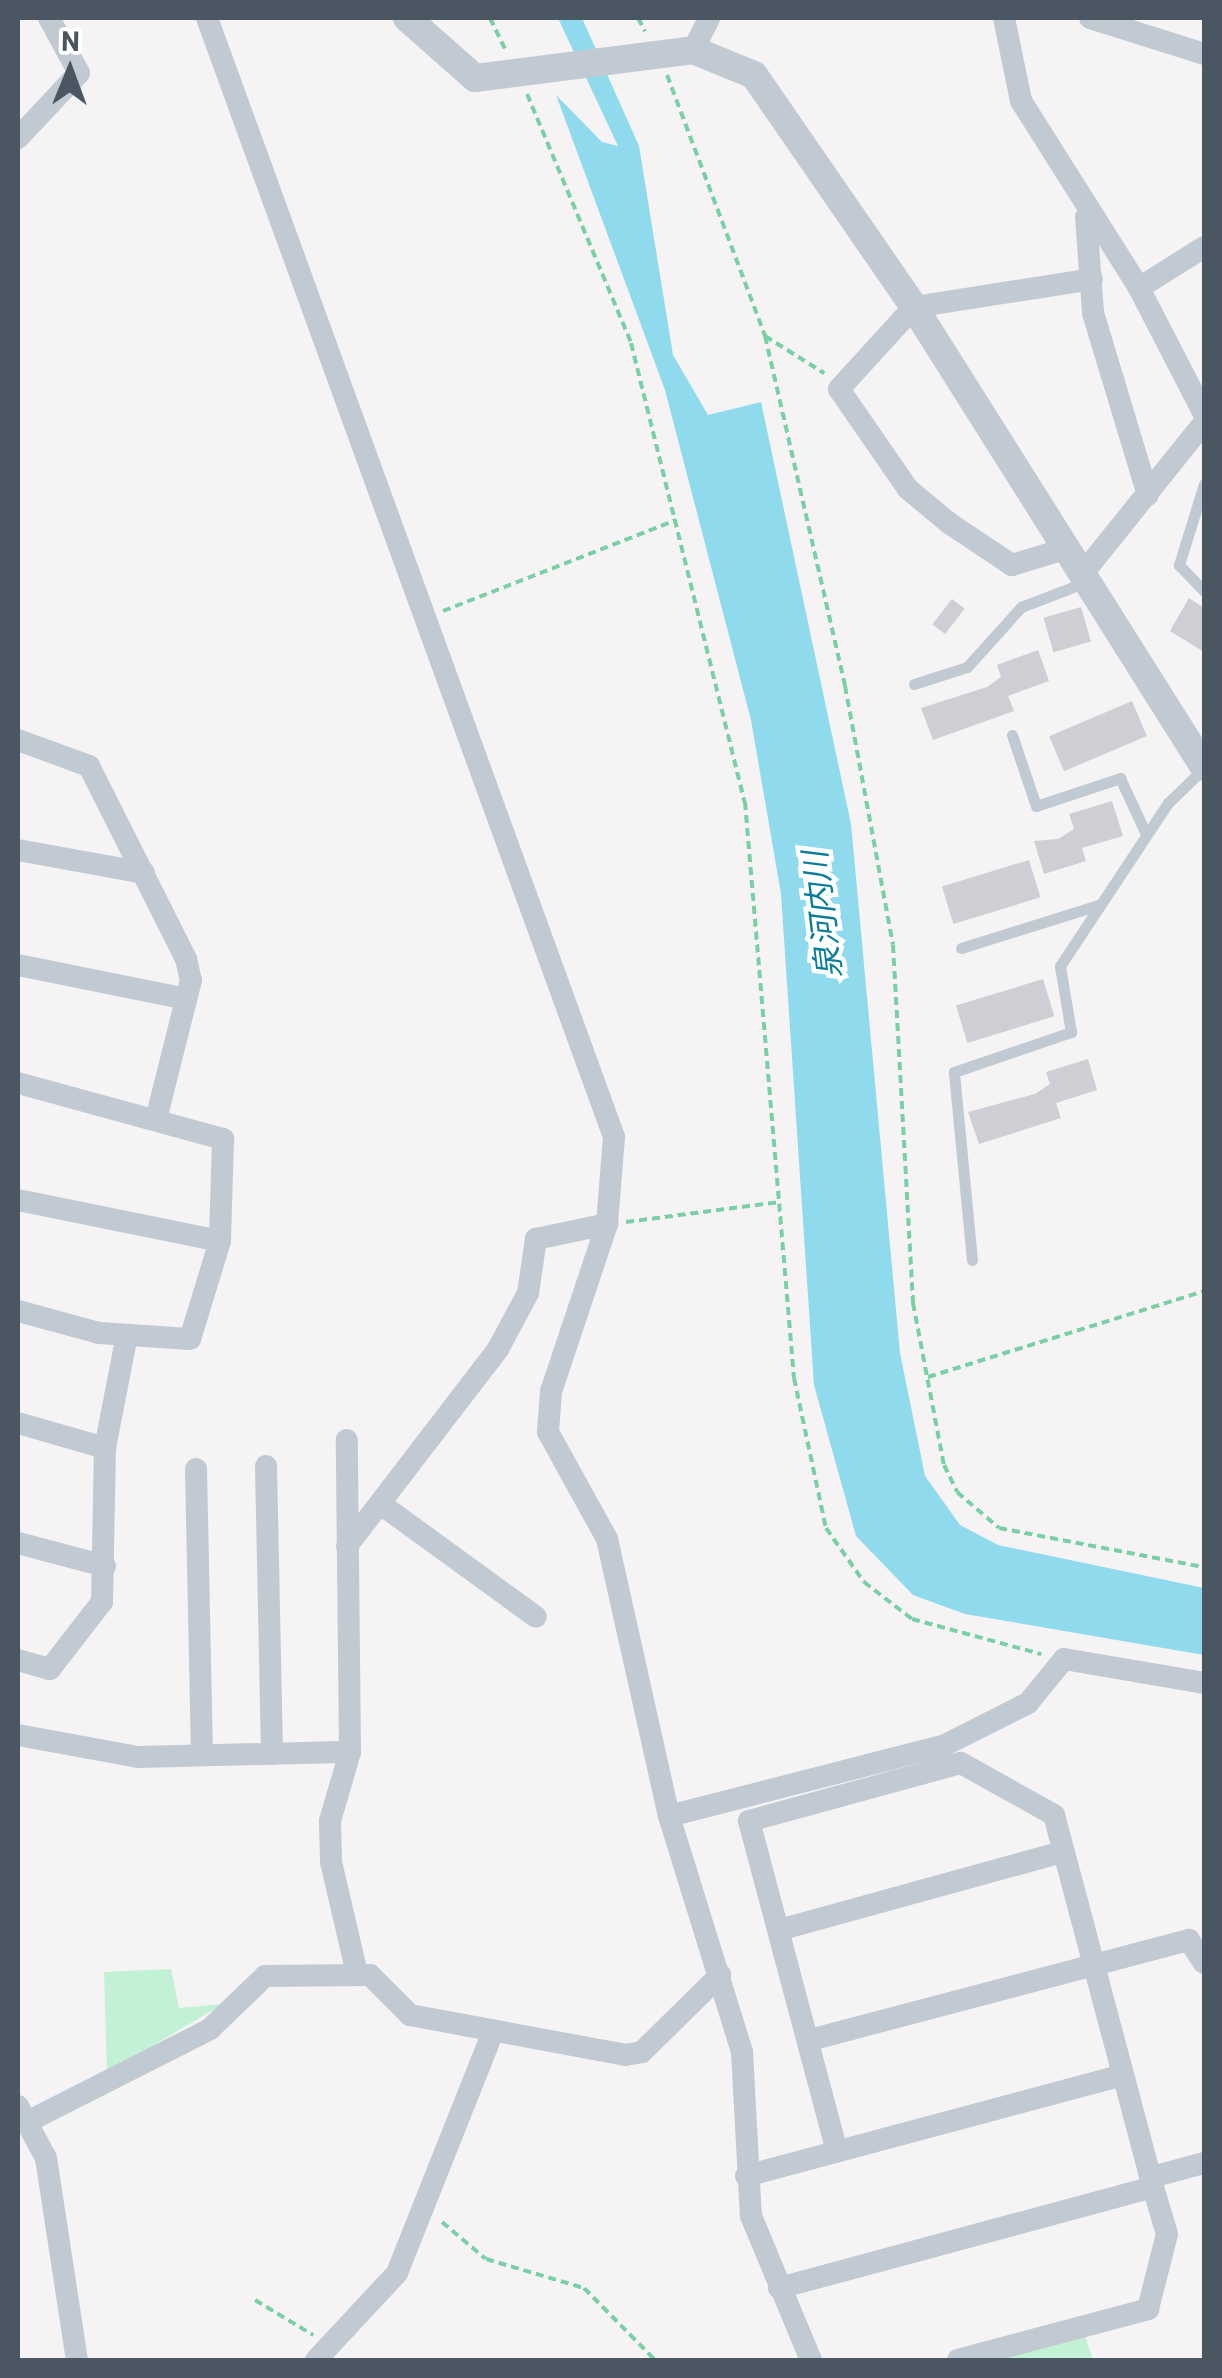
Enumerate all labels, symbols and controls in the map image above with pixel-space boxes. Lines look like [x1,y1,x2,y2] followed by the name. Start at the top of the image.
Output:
[20,20,120,120] north arrow
[61,23,80,57] text: N
[794,849,848,981] water label: 泉河内川

